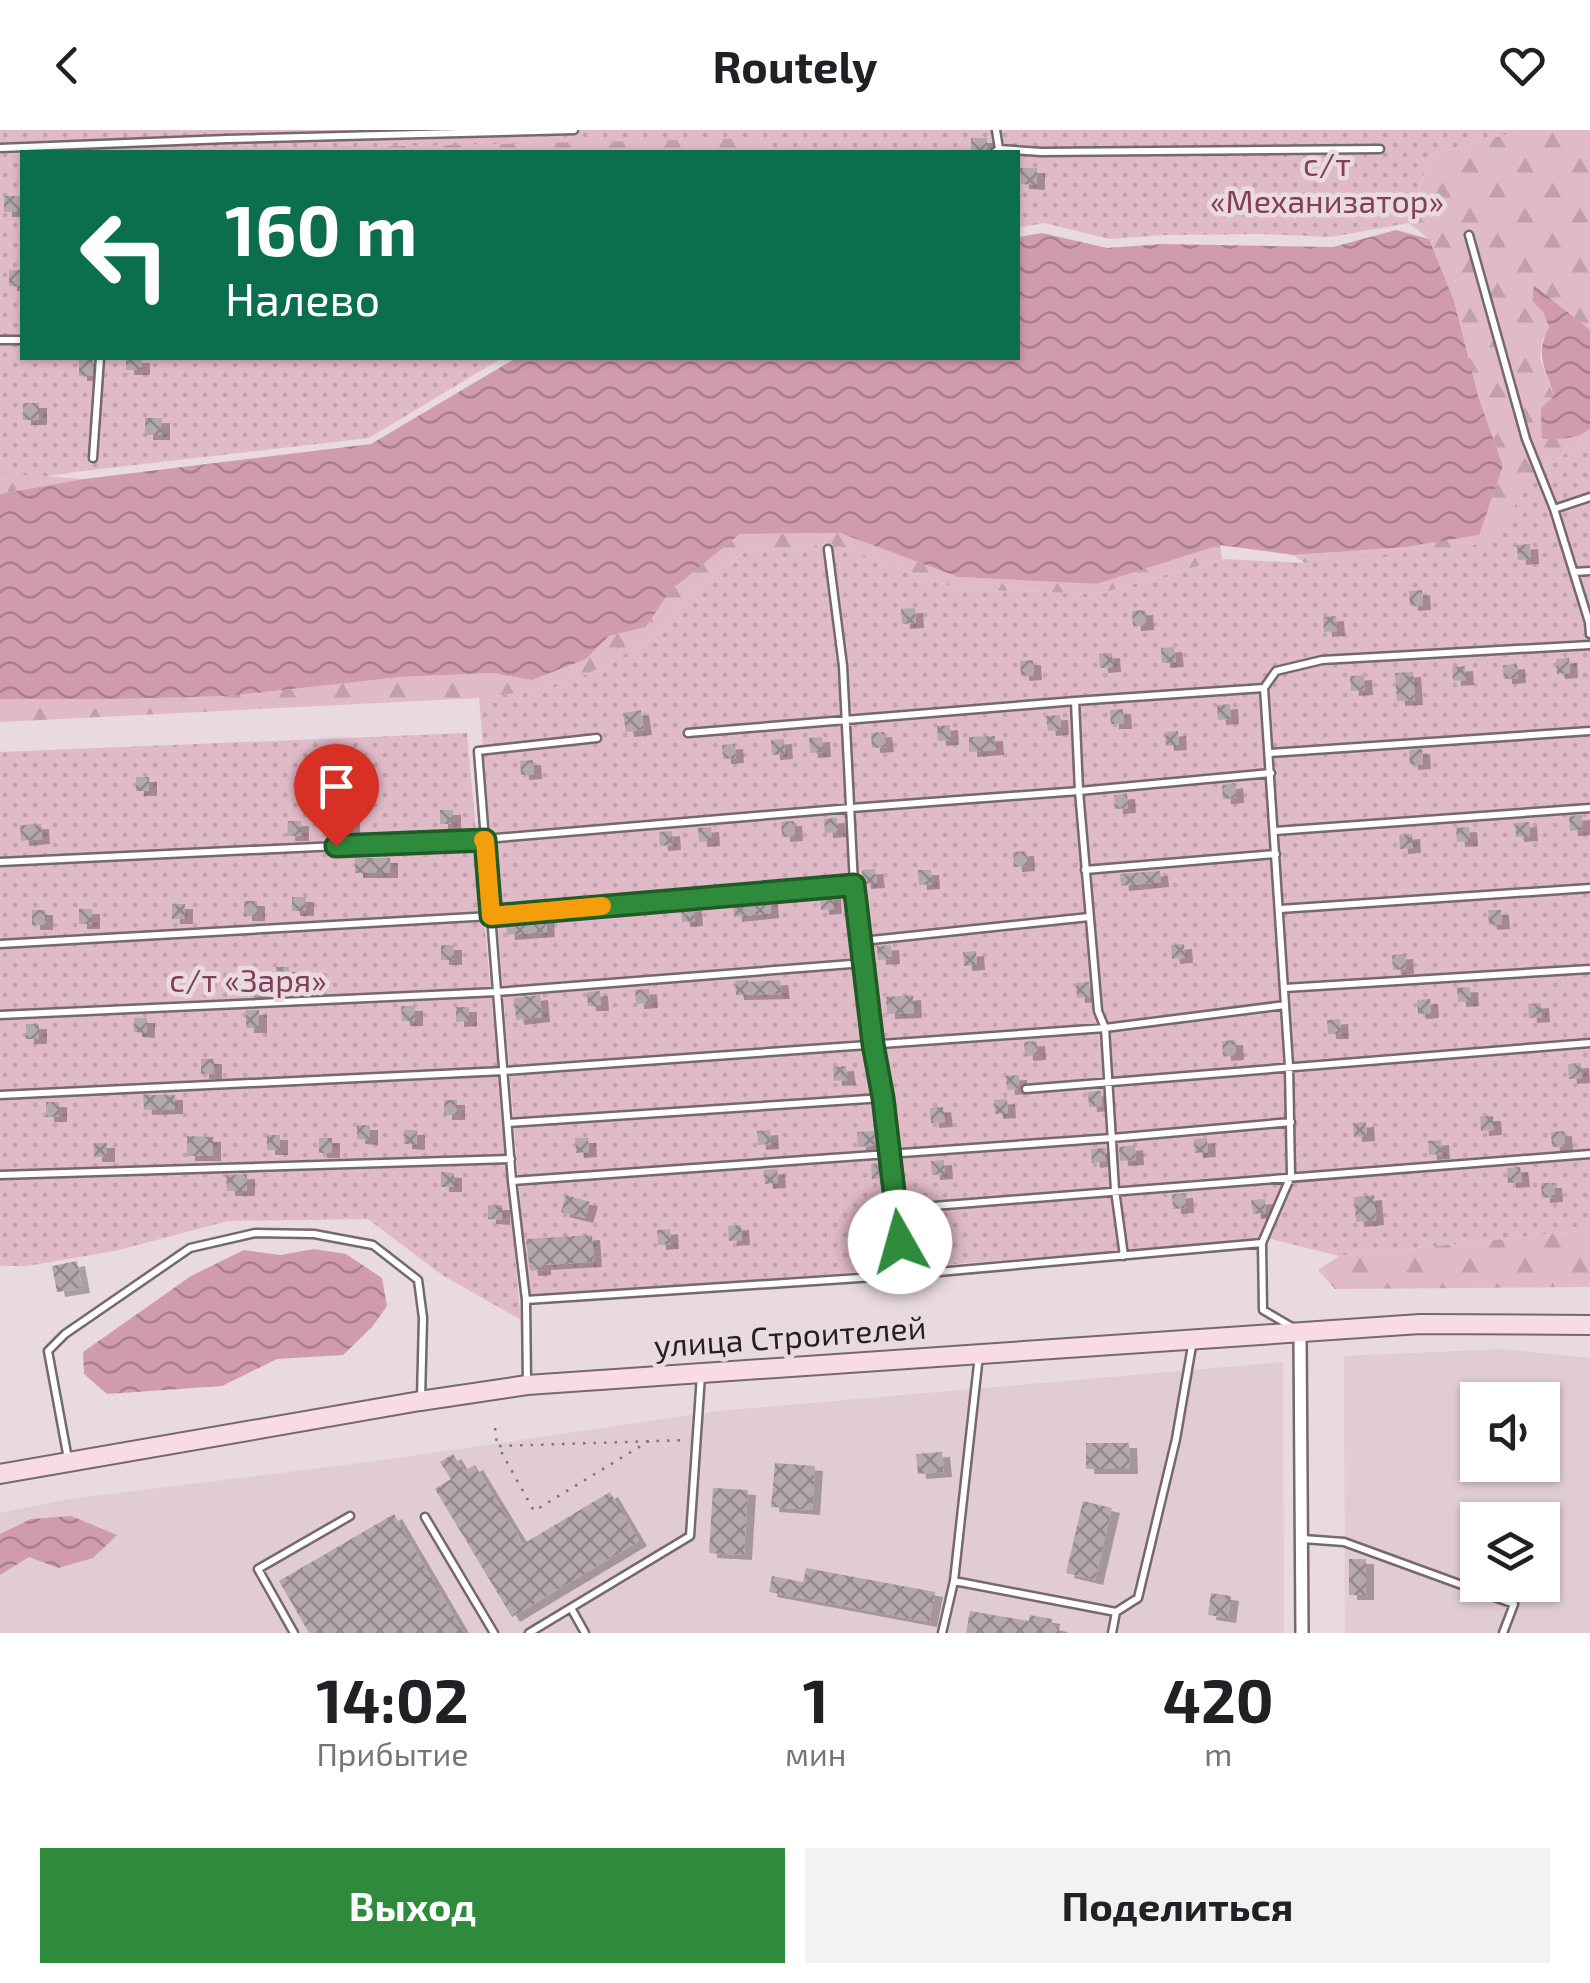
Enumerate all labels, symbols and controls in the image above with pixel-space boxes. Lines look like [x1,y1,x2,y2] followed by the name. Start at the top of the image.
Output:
[40,38,95,93] icon: back
[712,38,878,92] text: Routely
[1495,38,1550,93] icon: heart
[1210,144,1444,219] park label: с/т «Механизатор»
[225,186,418,270] text: 160 m
[60,190,190,320] icon: left
[225,271,380,325] text: Налево
[294,744,379,847] pin
[309,759,364,814] icon: arrive
[169,960,327,998] park label: с/т «Заря»
[848,1190,952,1294] position arrow
[652,1307,927,1364] street label: улица Строителей
[1460,1382,1560,1602] map controls
[1460,1382,1560,1482] button: sound
[1460,1502,1560,1602] button: layers
[316,1663,469,1735] text: 14:02
[803,1663,829,1735] text: 1
[1163,1663,1274,1735] text: 420
[316,1734,469,1772] text: Прибытие
[785,1734,846,1772] text: мин
[1204,1734,1232,1772] text: m
[40,1848,785,1963] button: Выход
[805,1848,1550,1963] button: Поделиться

